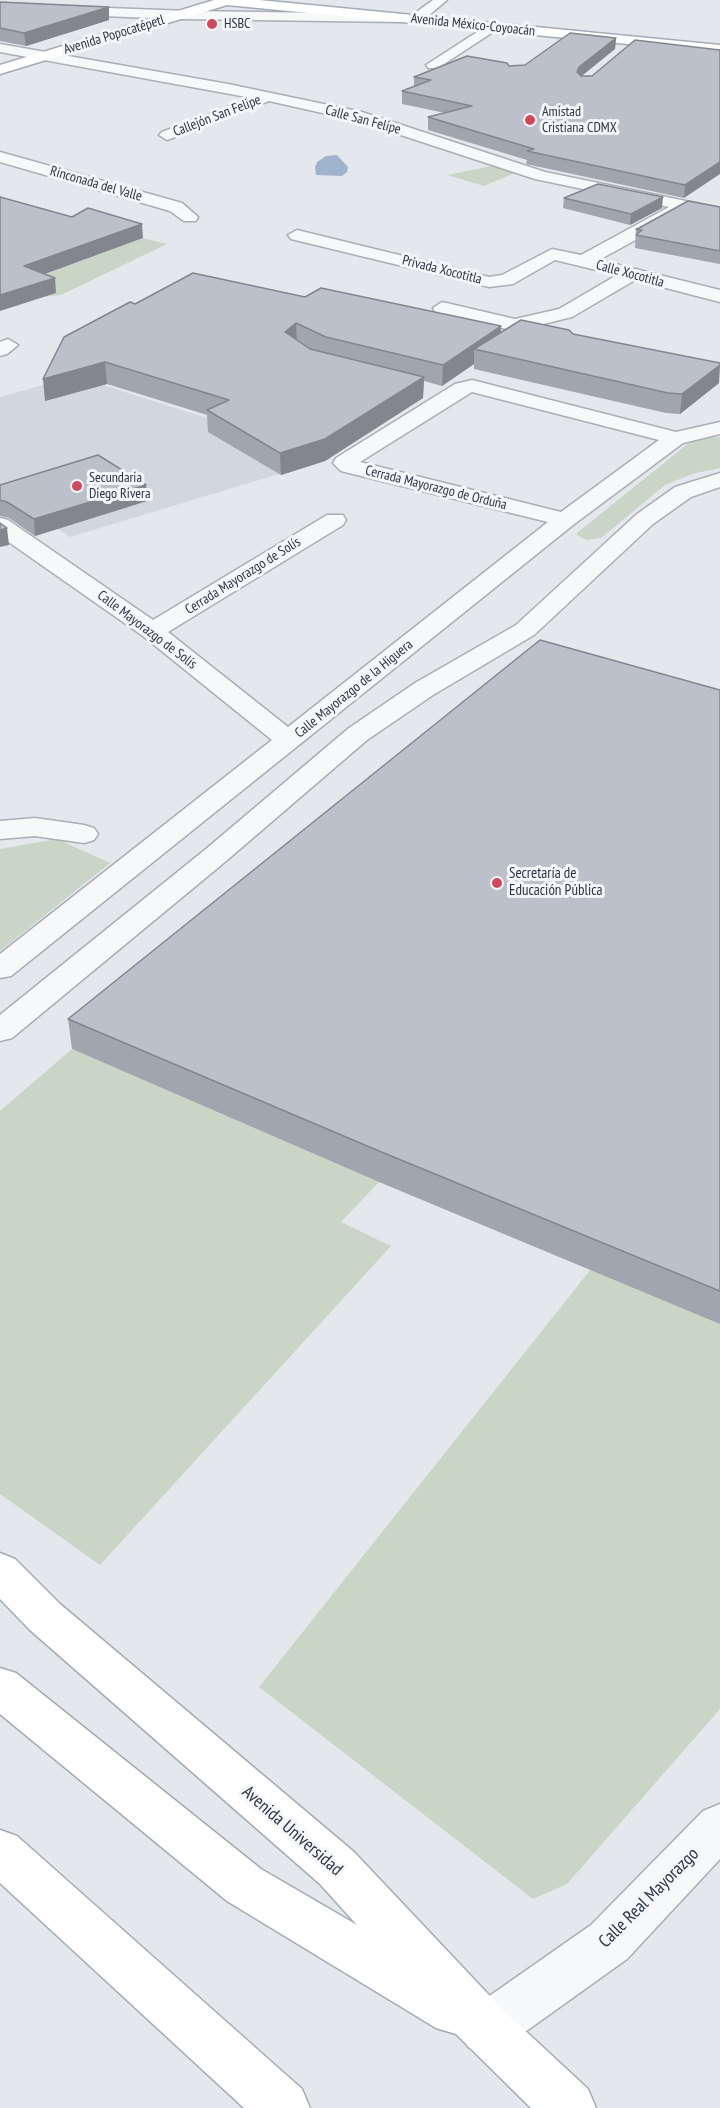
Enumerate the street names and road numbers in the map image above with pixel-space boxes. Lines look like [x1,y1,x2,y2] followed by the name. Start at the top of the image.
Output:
[410,10,536,40] street label: Avenida México-Coyoacán
[62,12,166,58] street label: Avenida Popocatépetl
[171,92,263,140] street label: Callejón San Felipe
[323,102,403,138] street label: Calle San Felipe
[48,163,144,205] street label: Rinconada del Valle
[400,252,484,288] street label: Privada Xocotitla
[594,257,666,291] street label: Calle Xocotitla
[364,462,508,514] street label: Cerrada Mayorazgo de Orduña
[182,534,304,618] street label: Cerrada Mayorazgo de Solís
[94,587,200,673] street label: Calle Mayorazgo de Solís
[292,636,416,742] street label: Calle Mayorazgo de la Higuera
[237,1781,347,1881] street label: Avenida Universidad
[594,1843,704,1953] street label: Calle Real Mayorazgo

